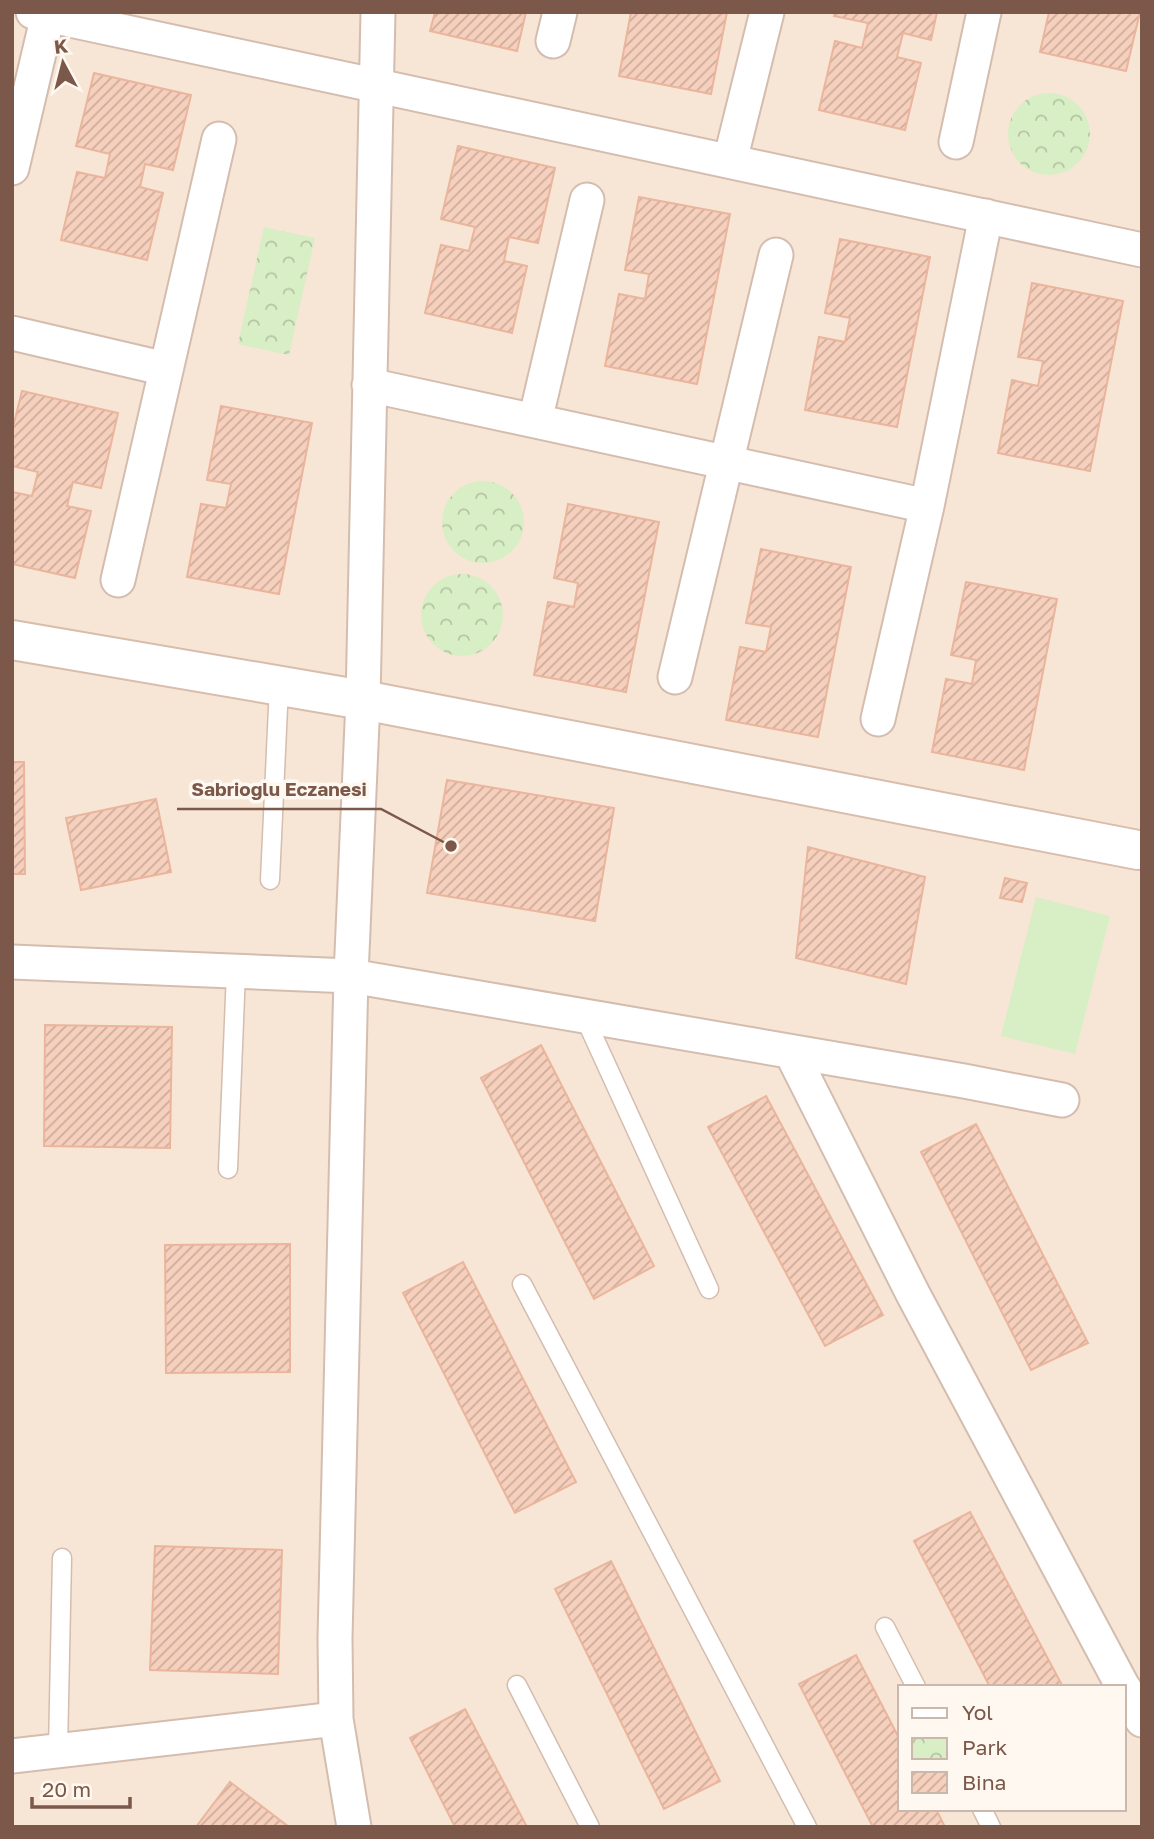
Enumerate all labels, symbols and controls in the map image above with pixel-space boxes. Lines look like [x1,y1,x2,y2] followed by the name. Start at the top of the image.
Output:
[28,28,98,98] north arrow
[53,33,69,58] text: K
[177,769,381,809] callout: Sabrioğlu Eczanesi
[191,777,367,800] text: Sabrioğlu Eczanesi
[898,1685,1126,1811] legend
[962,1699,993,1725] text: Yol
[962,1734,1008,1760] text: Park
[32,1766,130,1810] scale bar
[962,1769,1006,1795] text: Bina
[42,1776,91,1802] text: 20 m

